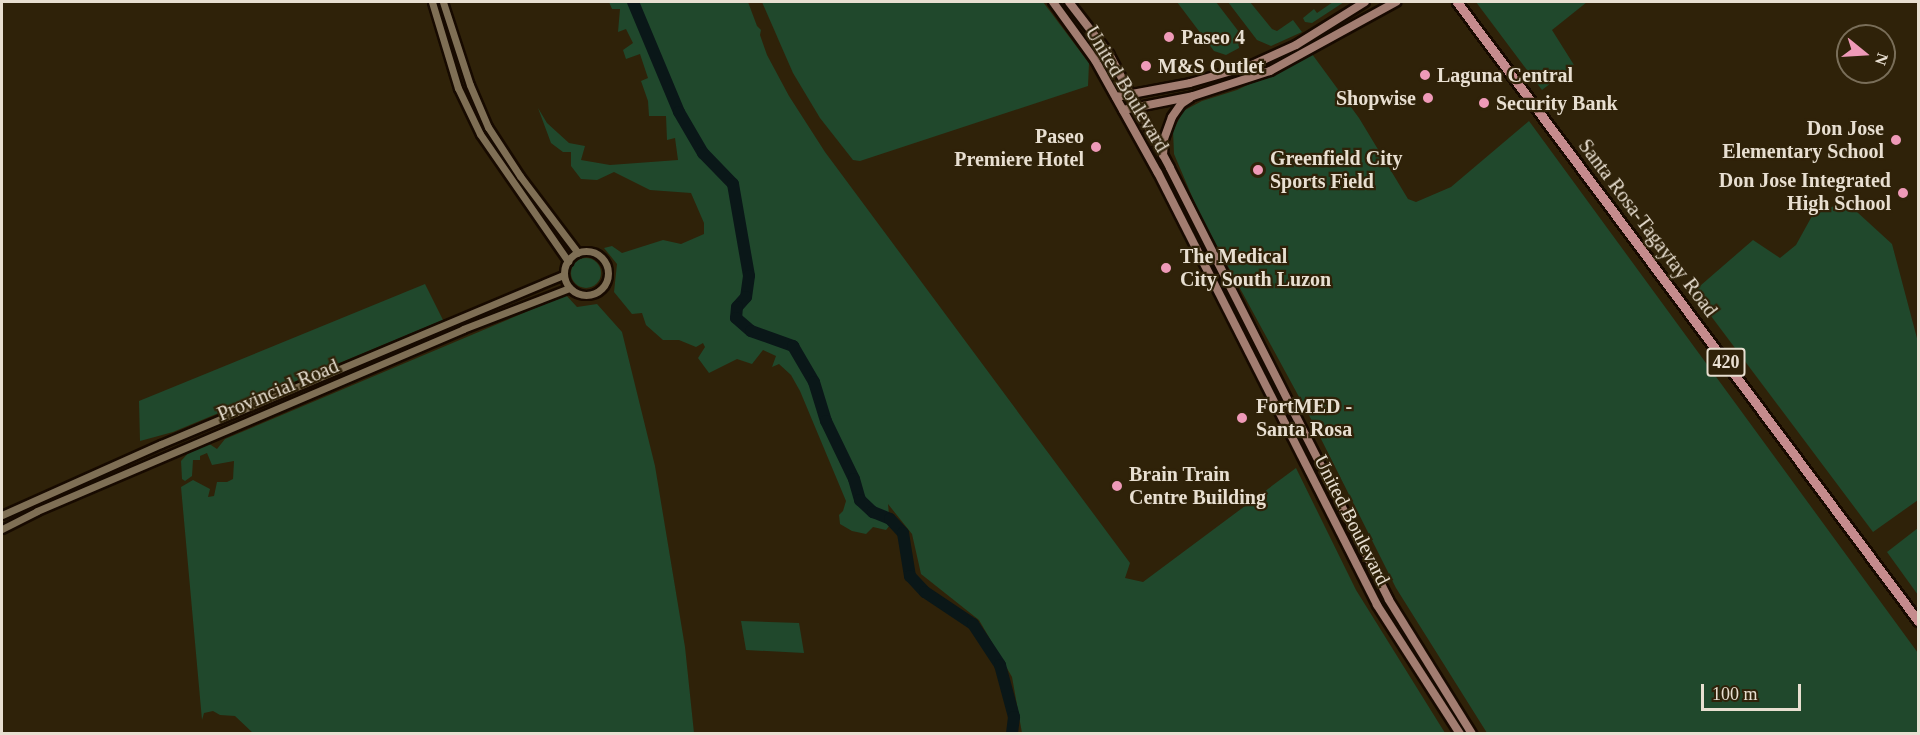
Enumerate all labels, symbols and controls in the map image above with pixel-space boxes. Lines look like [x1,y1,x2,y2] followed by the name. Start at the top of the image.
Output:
[1080,22,1174,156] street label: United Boulevard
[1836,24,1896,84] north arrow
[1181,25,1245,49] place label: Paseo 4
[1162,30,1176,44] marker: Paseo 4
[1872,51,1892,67] text: N
[1158,54,1264,78] place label: M&S Outlet
[1139,59,1153,73] marker: M&S Outlet
[1437,63,1573,87] place label: Laguna Central
[1418,68,1432,82] marker: Laguna Central
[1336,86,1416,110] place label: Shopwise
[1421,91,1435,105] marker: Shopwise
[1496,91,1618,115] place label: Security Bank
[1477,96,1491,110] marker: Security Bank
[1722,116,1884,163] place label: Don Jose Elementary School
[954,124,1084,171] place label: Paseo Premiere Hotel
[1889,133,1903,147] marker: Don Jose Elementary School
[1573,134,1723,322] street label: Santa Rosa-Tagaytay Road
[1089,140,1103,154] marker: Paseo Premiere Hotel
[1270,146,1402,193] place label: Greenfield City Sports Field
[1251,163,1265,177] marker: Greenfield City Sports Field
[1719,169,1891,216] place label: Don Jose Integrated High School
[1896,186,1910,200] marker: Don Jose Integrated High School
[1180,244,1331,291] place label: The Medical City South Luzon
[1157,259,1175,277] marker: The Medical City South Luzon
[1706,347,1746,377] road number: 420
[214,354,342,426] street label: Provincial Road
[1256,394,1352,441] place label: FortMED - Santa Rosa
[1233,409,1251,427] marker: FortMED - Santa Rosa
[1309,451,1395,589] street label: United Boulevard
[1129,462,1266,509] place label: Brain Train Centre Building
[1110,479,1124,493] marker: Brain Train Centre Building
[1704,672,1804,710] scale bar
[1712,684,1758,704] text: 100 m

